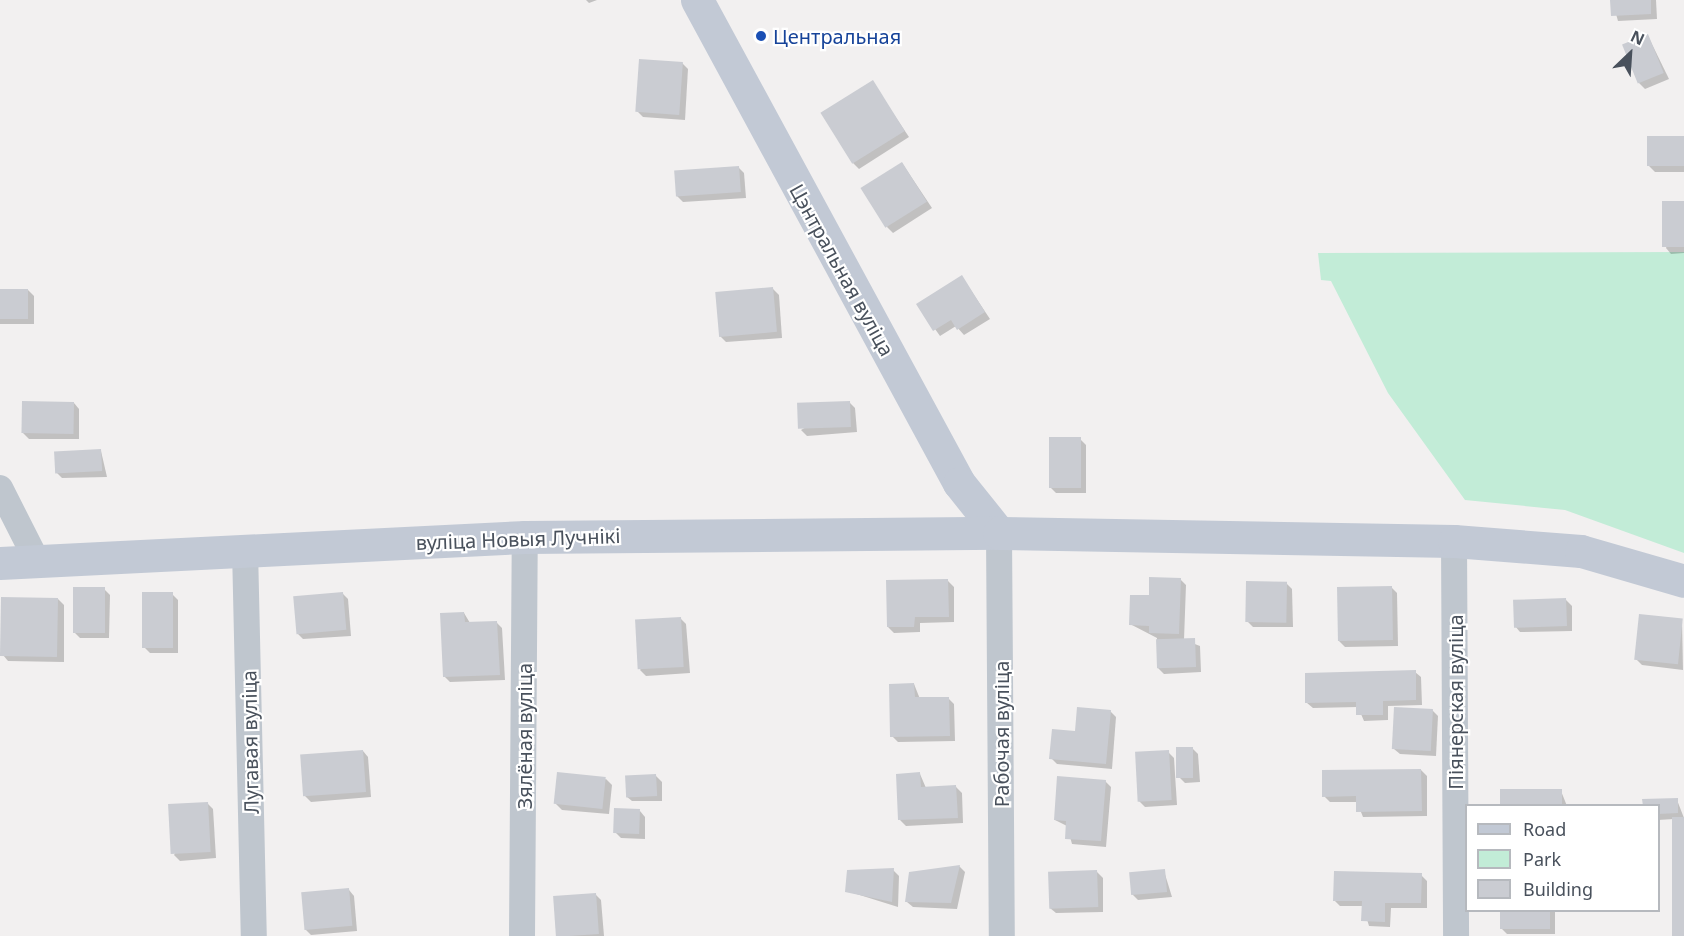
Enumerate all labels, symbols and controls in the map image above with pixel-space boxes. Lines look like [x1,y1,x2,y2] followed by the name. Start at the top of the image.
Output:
[773,24,901,48] place label: Центральная
[1600,24,1660,84] north arrow
[1627,25,1648,50] text: N
[754,29,768,43] marker: Центральная
[785,180,899,360] street label: Цэнтральная вуліца
[415,523,621,555] street label: вуліца Новыя Лучнікі
[1443,614,1467,790] street label: Піянерская вуліца
[989,661,1013,807] street label: Рабочая вуліца
[512,663,536,809] street label: Зялёная вуліца
[237,670,263,814] street label: Лугавая вуліца
[1465,804,1660,912] legend
[1523,817,1566,841] text: Road
[1523,847,1561,871] text: Park
[1523,877,1593,901] text: Building

